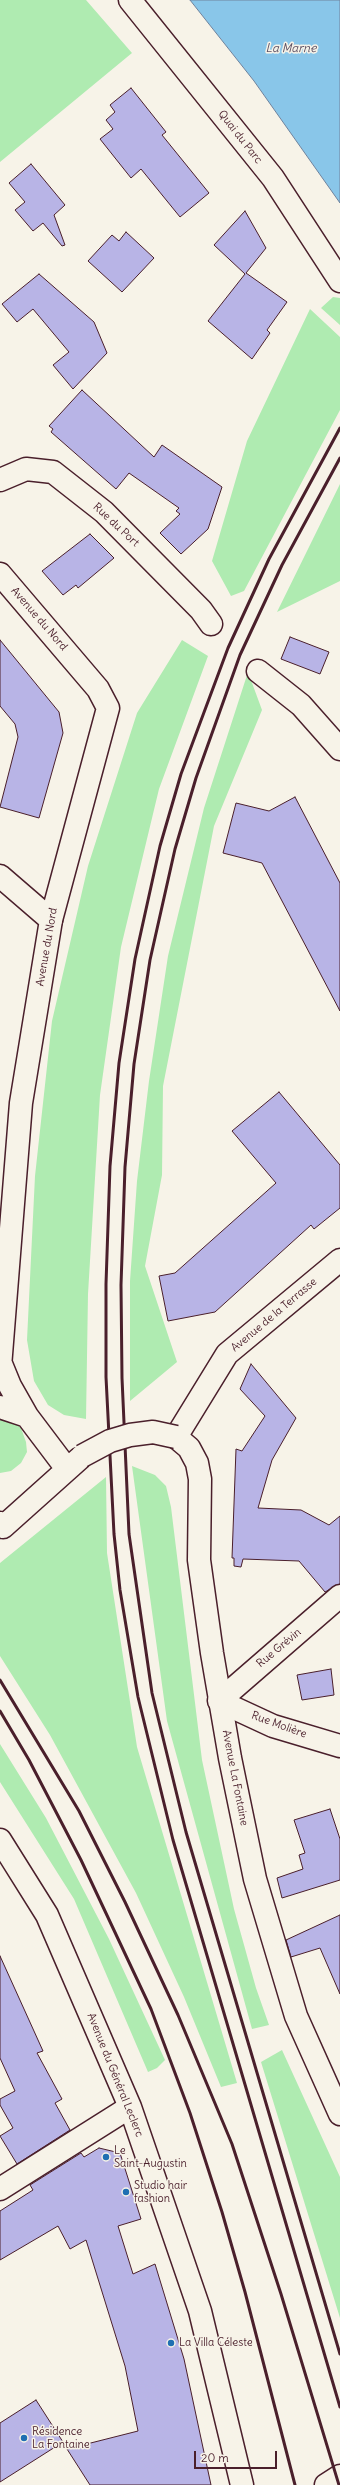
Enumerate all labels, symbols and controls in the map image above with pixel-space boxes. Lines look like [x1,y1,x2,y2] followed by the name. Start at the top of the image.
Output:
[266,42,316,56] water label: La Marne
[215,108,265,166] street label: Quai du Parc
[90,500,142,550] street label: Rue du Port
[8,585,70,653] street label: Avenue du Nord
[34,907,60,987] street label: Avenue du Nord
[228,1275,320,1355] street label: Avenue de la Terrasse
[254,1626,304,1670] street label: Rue Grévin
[250,1709,308,1741] street label: Rue Molière
[219,1729,251,1827] street label: Avenue La Fontaine
[84,2011,146,2139] street label: Avenue du Général Leclerc
[114,2144,187,2170] place label: Le Saint-Augustin
[101,2152,111,2162] marker: Le Saint-Augustin
[134,2179,187,2205] place label: Studio hair fashion
[121,2187,131,2197] marker: Studio hair fashion
[179,2336,253,2350] place label: La Villa Céleste
[166,2338,176,2348] marker: La Villa Céleste
[32,2425,90,2451] place label: Résidence La Fontaine
[19,2433,29,2443] marker: Résidence La Fontaine
[196,2443,279,2469] scale bar
[201,2450,229,2465] text: 20 m

